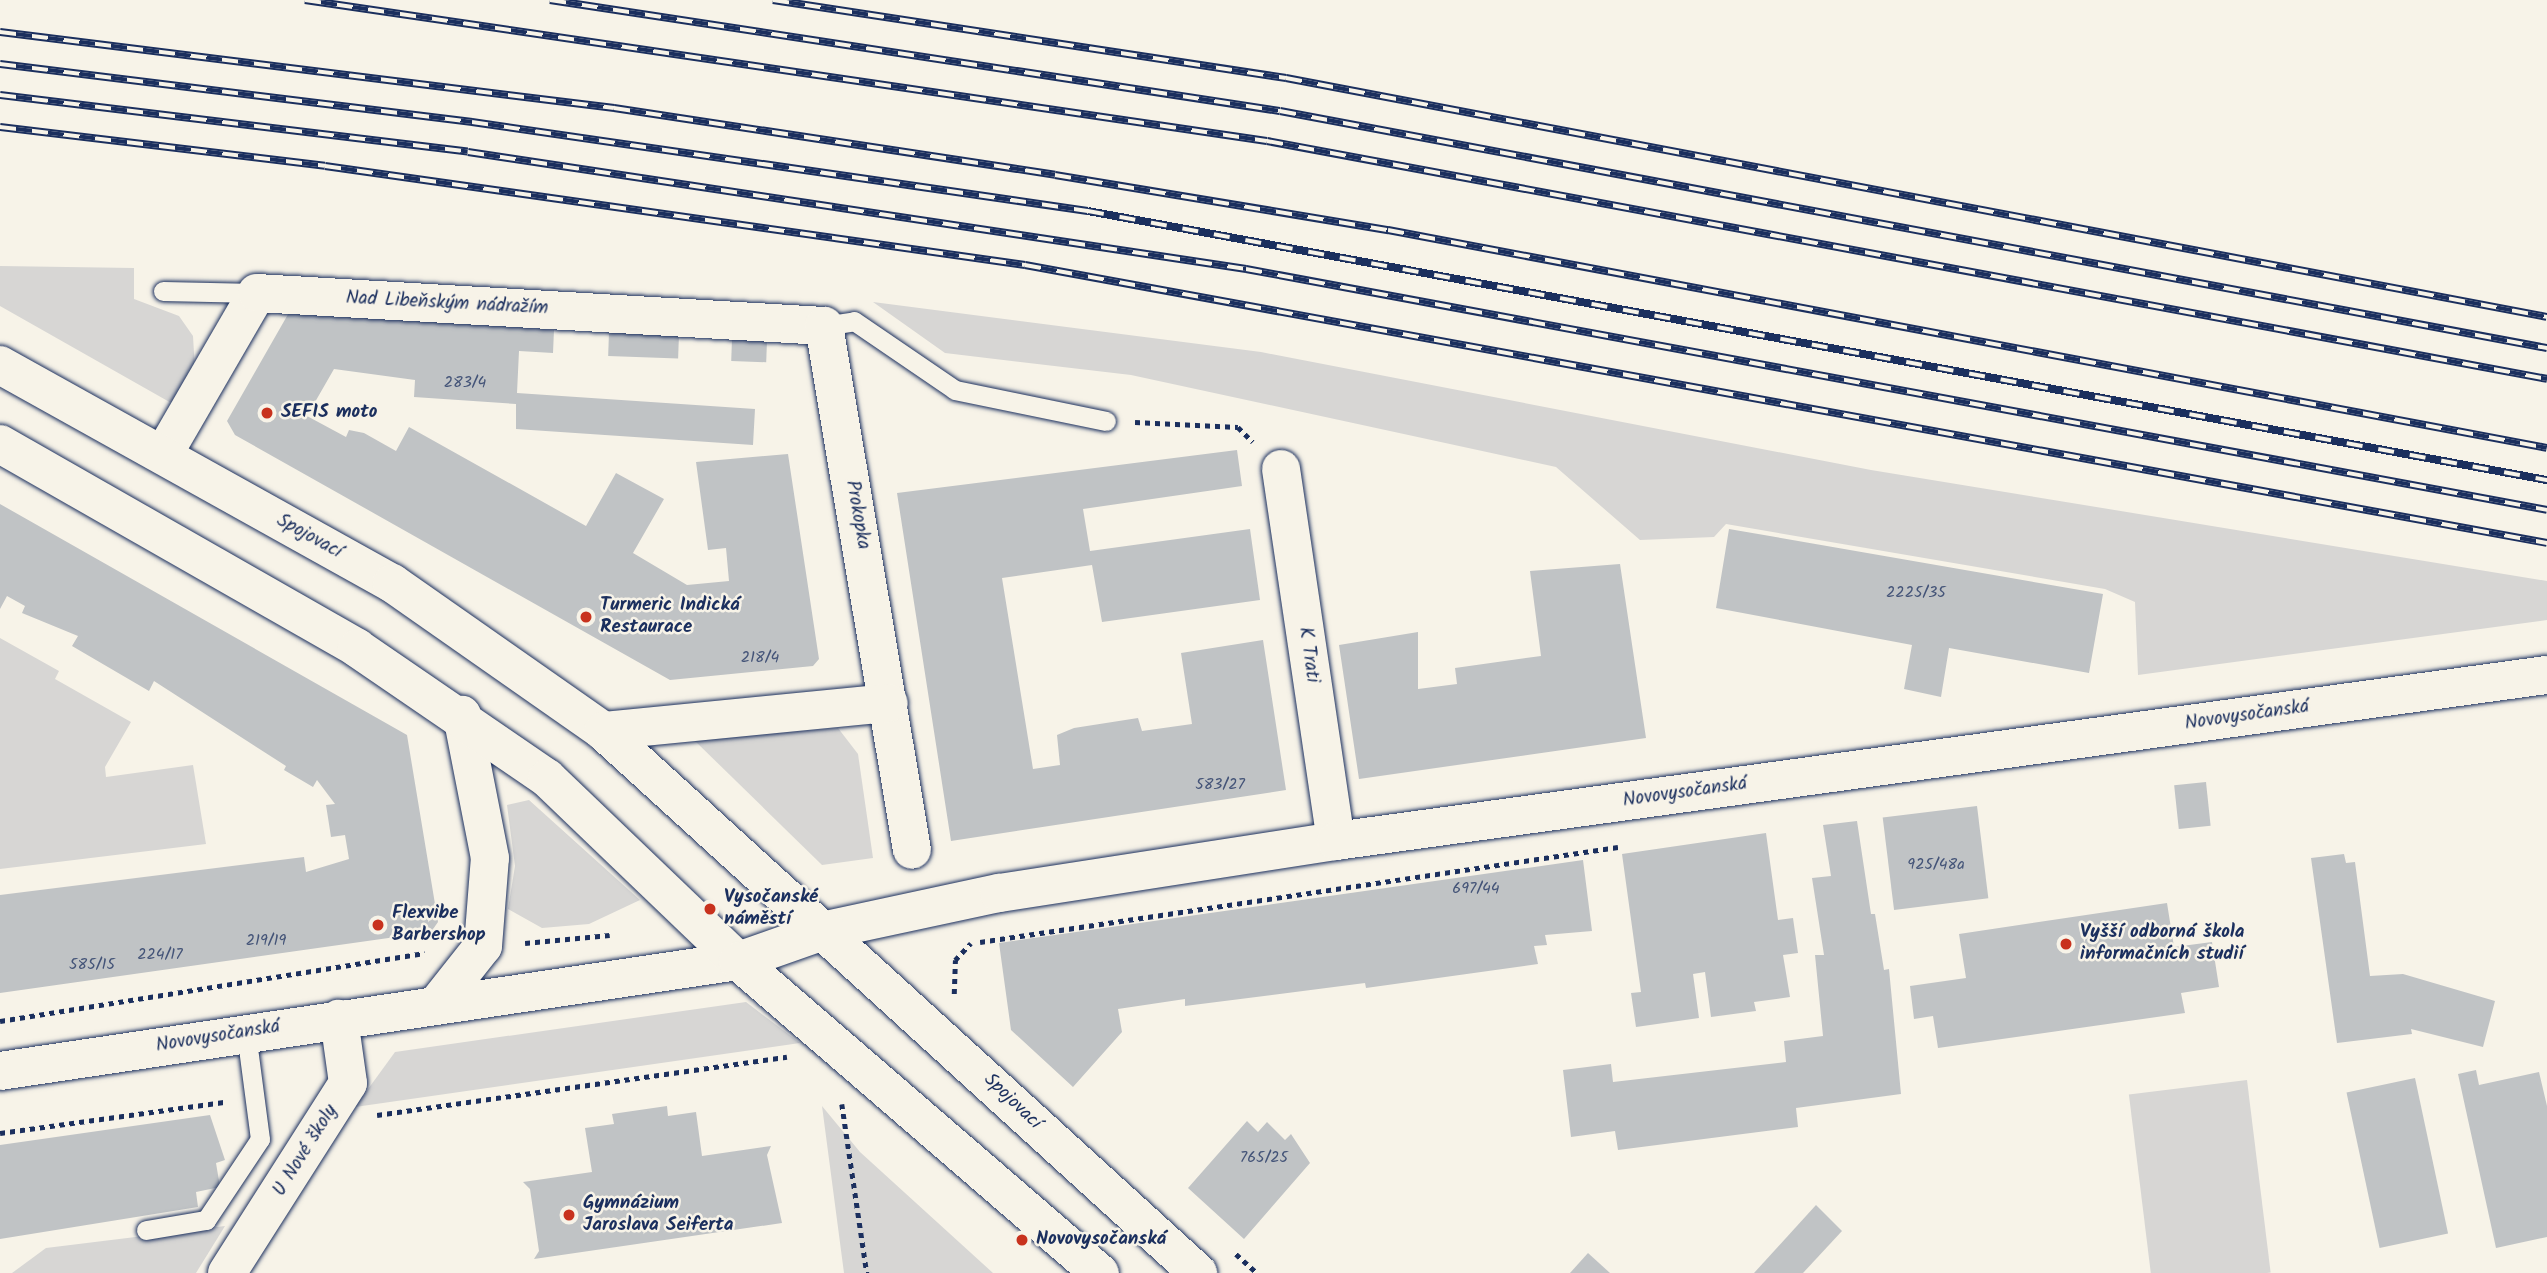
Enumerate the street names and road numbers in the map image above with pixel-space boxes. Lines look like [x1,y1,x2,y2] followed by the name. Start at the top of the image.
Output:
[345,287,549,321] street label: Nad Libeňským nádražím
[840,479,874,551] street label: Prokopka
[272,510,346,564] street label: Spojovací
[1293,626,1323,684] street label: K Trati
[2183,696,2311,736] street label: Novovysočanská
[1621,773,1749,813] street label: Novovysočanská
[154,1016,282,1058] street label: Novovysočanská
[979,1069,1045,1135] street label: Spojovací
[269,1101,343,1201] street label: U Nové školy

